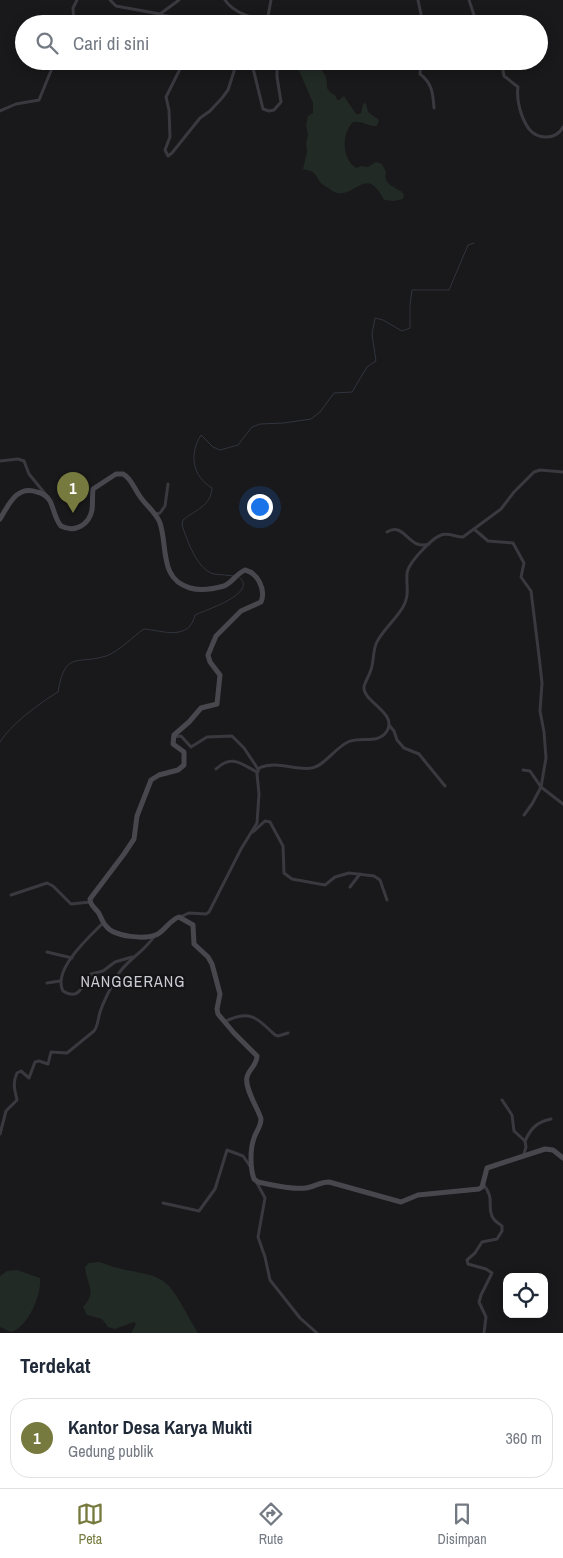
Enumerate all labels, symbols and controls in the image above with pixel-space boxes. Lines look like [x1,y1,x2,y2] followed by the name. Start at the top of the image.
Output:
[15,15,548,70] search box
[33,29,61,57] icon: search
[73,30,149,56] text: Cari di sini
[57,472,89,513] pin: 1
[247,494,273,520] your location
[81,970,185,992] district label: NANGGERANG
[503,1273,548,1318] map controls
[503,1273,548,1318] button: locate
[20,1351,91,1380] text: Terdekat
[68,1414,252,1440] text: Kantor Desa Karya Mukti
[33,1427,41,1449] text: 1
[506,1427,542,1449] text: 360 m
[68,1440,153,1462] text: Gedung publik
[76,1500,104,1548] tab: Peta
[257,1500,285,1548] tab: Rute
[438,1500,487,1548] tab: Disimpan

